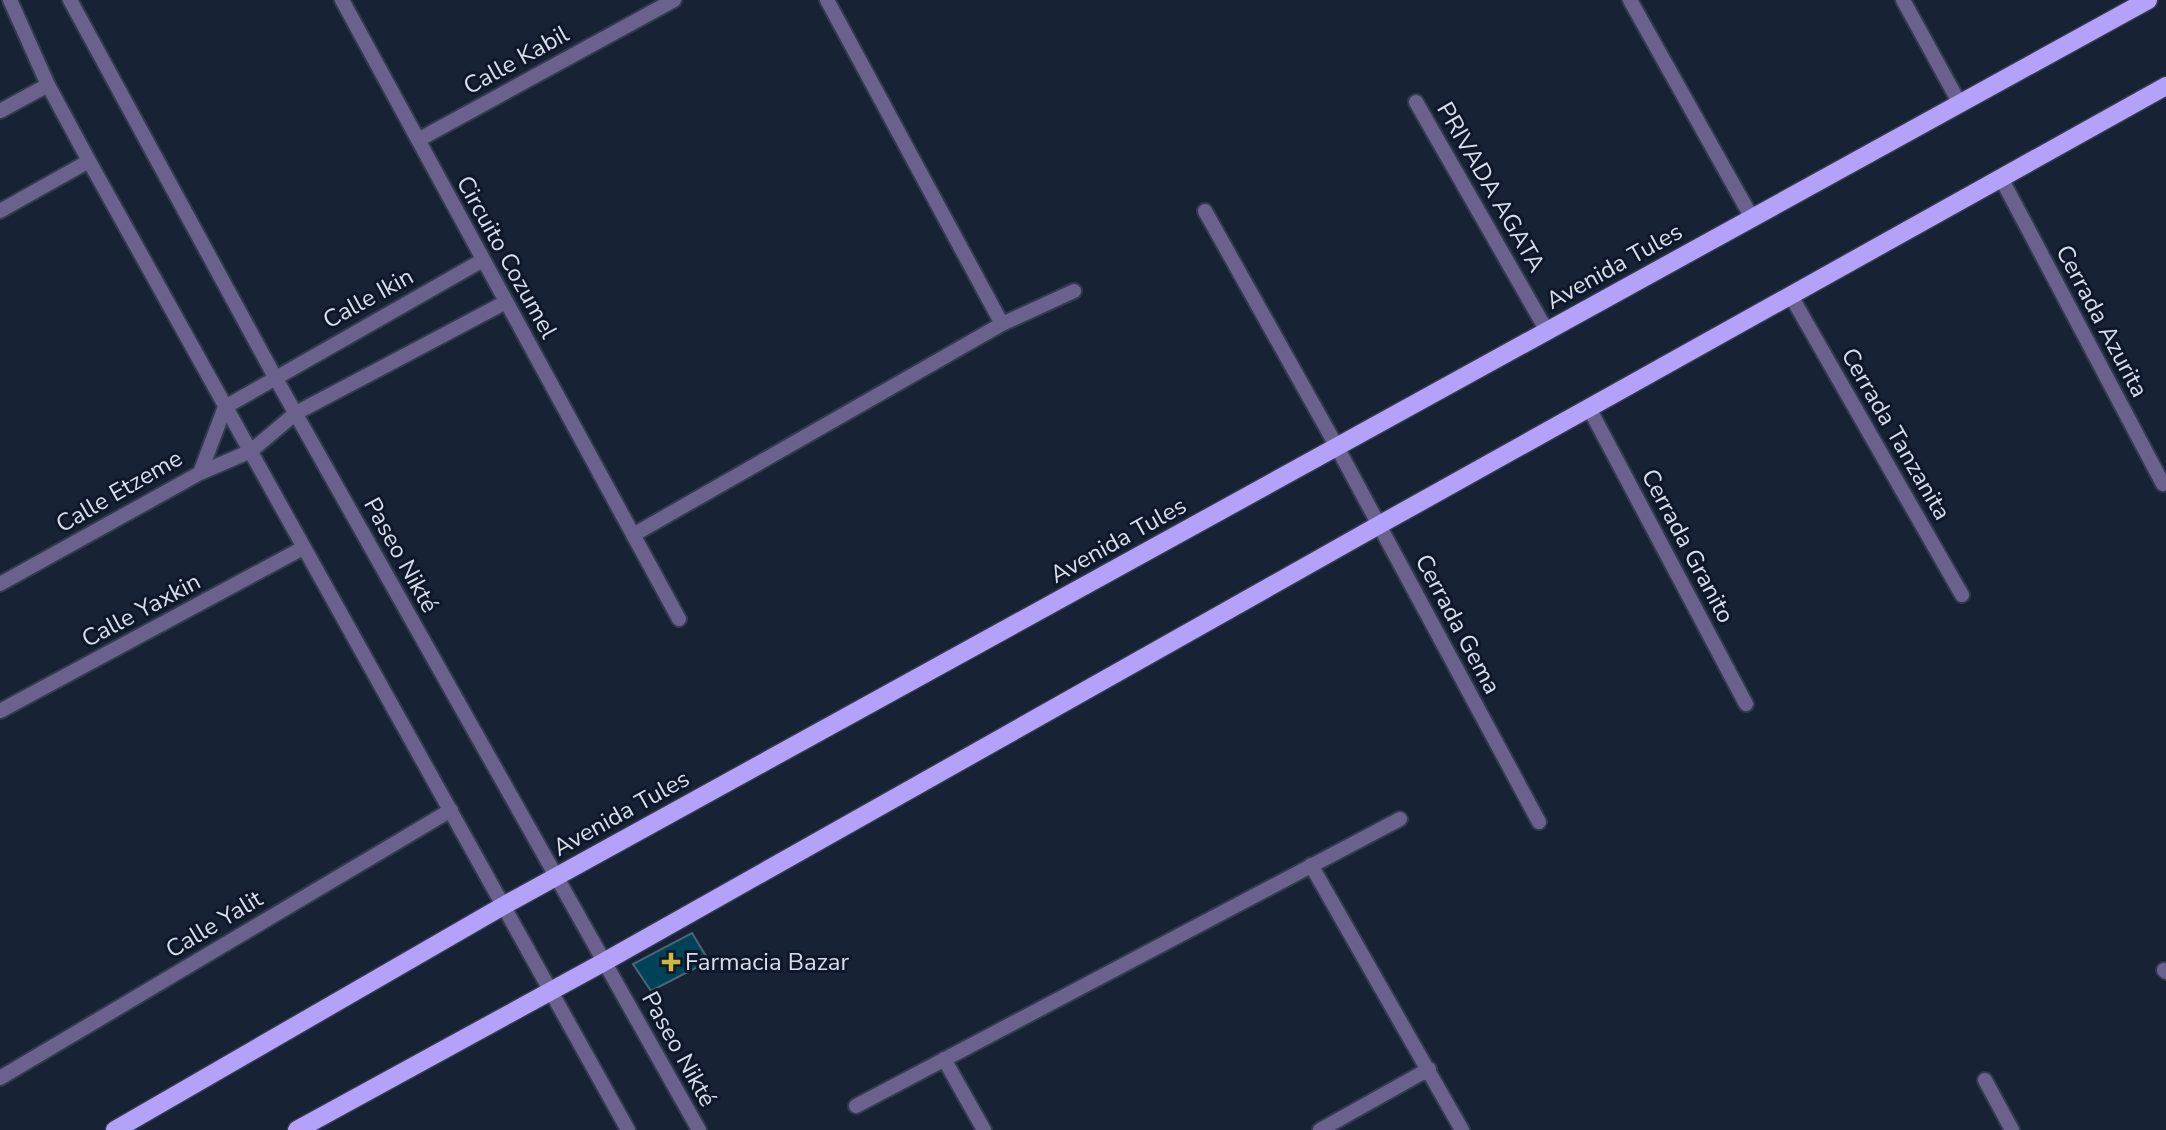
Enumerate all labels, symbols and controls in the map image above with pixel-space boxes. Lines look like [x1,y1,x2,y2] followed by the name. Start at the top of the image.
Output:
[458,18,574,102] street label: Calle Kabil
[1429,96,1553,278] street label: PRIVADA AGATA
[449,170,565,344] street label: Circuito Cozumel
[1540,215,1688,317] street label: Avenida Tules
[2048,239,2156,403] street label: Cerrada Azurita
[317,260,419,336] street label: Calle Ikin
[1834,342,1958,526] street label: Cerrada Tanzanita
[50,442,188,540] street label: Calle Etzeme
[1634,463,1742,629] street label: Cerrada Granito
[1044,489,1192,591] street label: Avenida Tules
[356,492,446,618] street label: Paseo Nikté
[1408,548,1508,700] street label: Cerrada Gema
[76,565,206,655] street label: Calle Yaxkin
[547,762,695,864] street label: Avenida Tules
[160,882,269,965] street label: Calle Yalit
[685,946,849,978] place label: Farmacia Bazar
[663,954,679,970] marker: Farmacia Bazar
[634,986,724,1112] street label: Paseo Nikté

